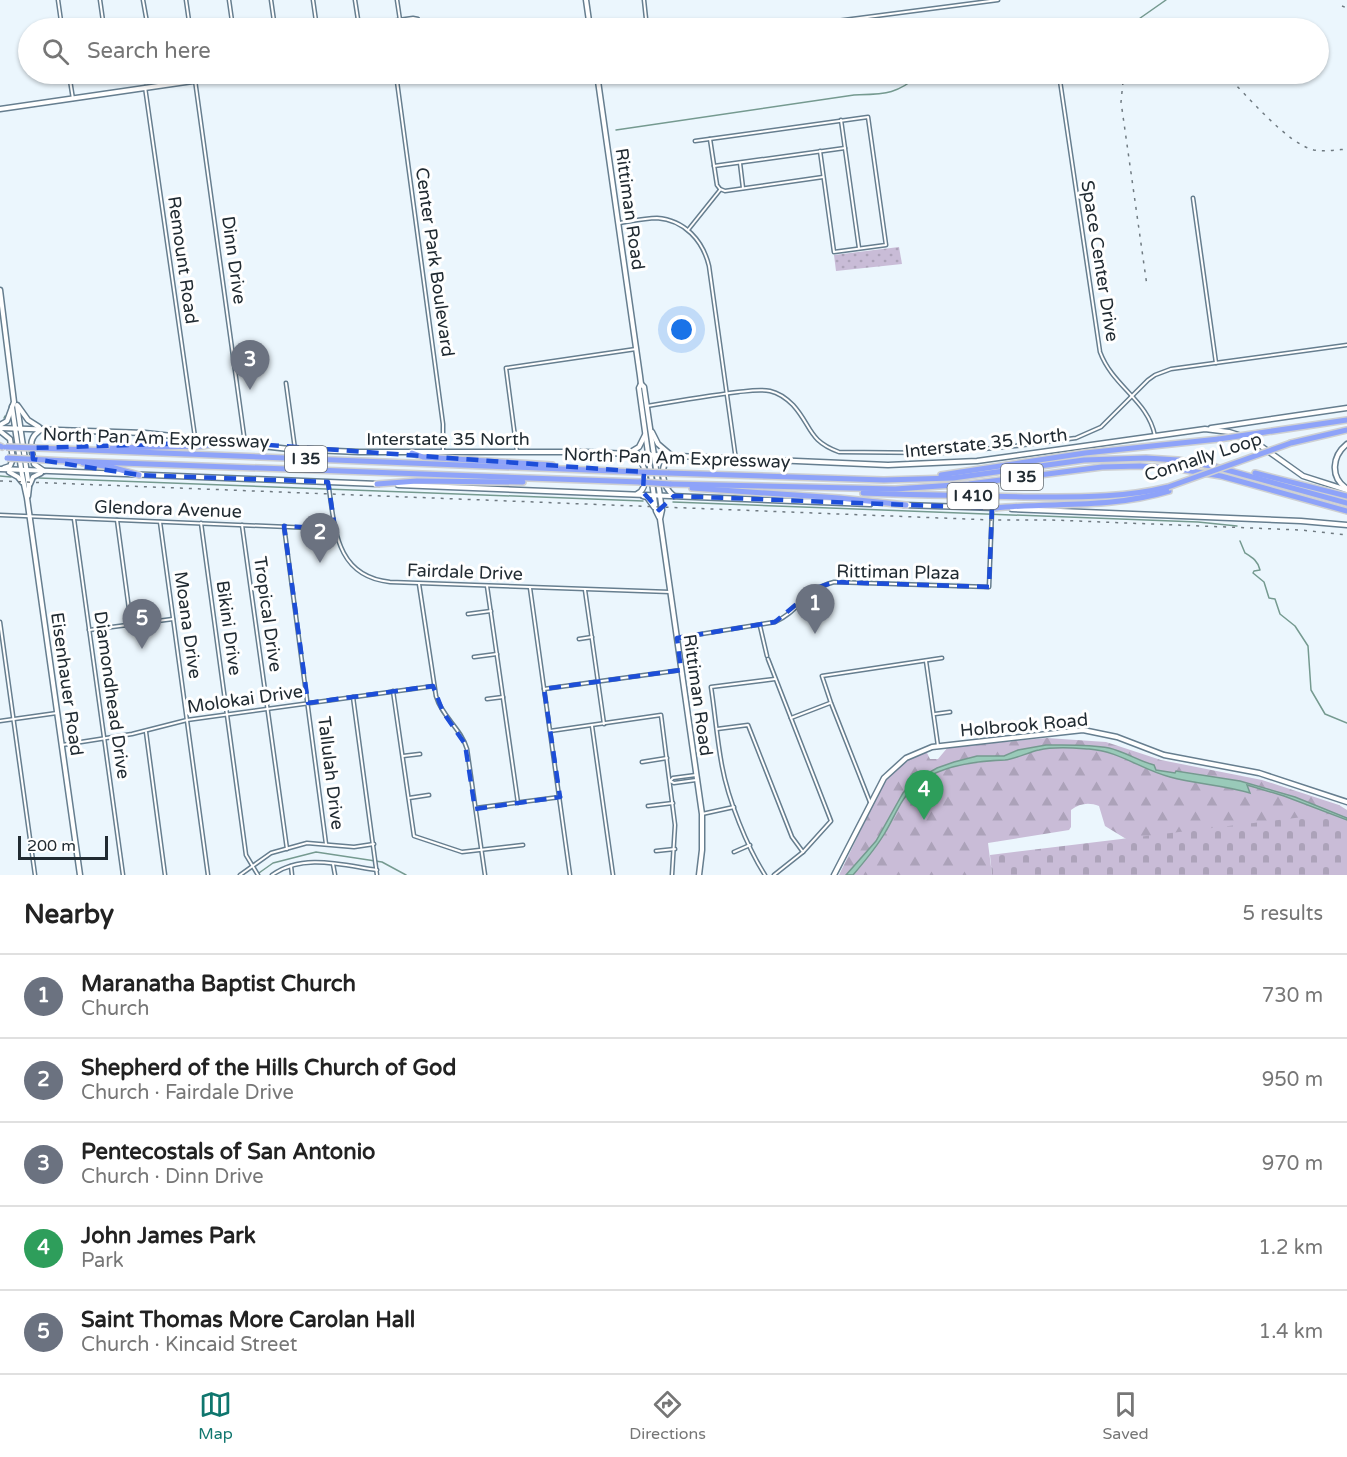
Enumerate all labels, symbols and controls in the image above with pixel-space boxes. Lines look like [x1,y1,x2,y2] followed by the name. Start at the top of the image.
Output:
[18,18,1329,84] search box
[39,35,72,68] icon: search
[87,38,211,64] text: Search here
[611,147,649,271] street label: Rittiman Road
[411,166,459,358] street label: Center Park Boulevard
[1076,179,1124,343] street label: Space Center Drive
[163,195,203,325] street label: Remount Road
[217,215,251,305] street label: Dinn Drive
[667,315,696,344] your location
[230,340,270,390] pin: 3
[42,423,270,453] street label: North Pan Am Expressway
[903,424,1069,462] street label: Interstate 35 North
[366,428,530,450] street label: Interstate 35 North
[1142,428,1264,486] street label: Connally Loop
[563,443,791,473] street label: North Pan Am Expressway
[285,446,327,472] road number: I 35
[1001,464,1043,490] road number: I 35
[948,483,998,509] road number: I 410
[94,495,242,523] street label: Glendora Avenue
[300,514,340,563] pin: 2
[249,555,287,673] street label: Tropical Drive
[407,559,523,585] street label: Fairdale Drive
[836,560,960,584] street label: Rittiman Plaza
[170,570,206,680] street label: Moana Drive
[211,579,247,677] street label: Bikini Drive
[796,584,834,634] pin: 1
[122,600,162,649] pin: 5
[89,610,135,780] street label: Diamondhead Drive
[46,611,88,757] street label: Eisenhauer Road
[679,633,717,757] street label: Rittiman Road
[186,680,304,718] street label: Molokai Drive
[959,708,1089,742] street label: Holbrook Road
[313,715,349,831] street label: Tallulah Drive
[904,770,944,820] pin: 4
[18,833,108,860] scale bar
[27,836,76,856] text: 200 m
[24,899,114,930] text: Nearby
[1243,902,1323,926] text: 5 results
[81,971,356,997] text: Maranatha Baptist Church
[37,984,50,1008] text: 1
[1262,984,1323,1008] text: 730 m
[81,997,149,1021] text: Church
[81,1055,456,1081] text: Shepherd of the Hills Church of God
[37,1068,50,1092] text: 2
[1262,1068,1323,1092] text: 950 m
[81,1081,294,1105] text: Church · Fairdale Drive
[81,1139,376,1165] text: Pentecostals of San Antonio
[37,1152,50,1176] text: 3
[1262,1152,1323,1176] text: 970 m
[81,1165,264,1189] text: Church · Dinn Drive
[81,1223,256,1249] text: John James Park
[37,1236,50,1260] text: 4
[1258,1236,1323,1260] text: 1.2 km
[81,1249,124,1273] text: Park
[81,1307,415,1333] text: Saint Thomas More Carolan Hall
[37,1320,50,1344] text: 5
[1259,1320,1323,1344] text: 1.4 km
[81,1333,297,1357] text: Church · Kincaid Street
[198,1388,233,1444] tab: Map
[629,1388,706,1444] tab: Directions
[1102,1388,1149,1444] tab: Saved

